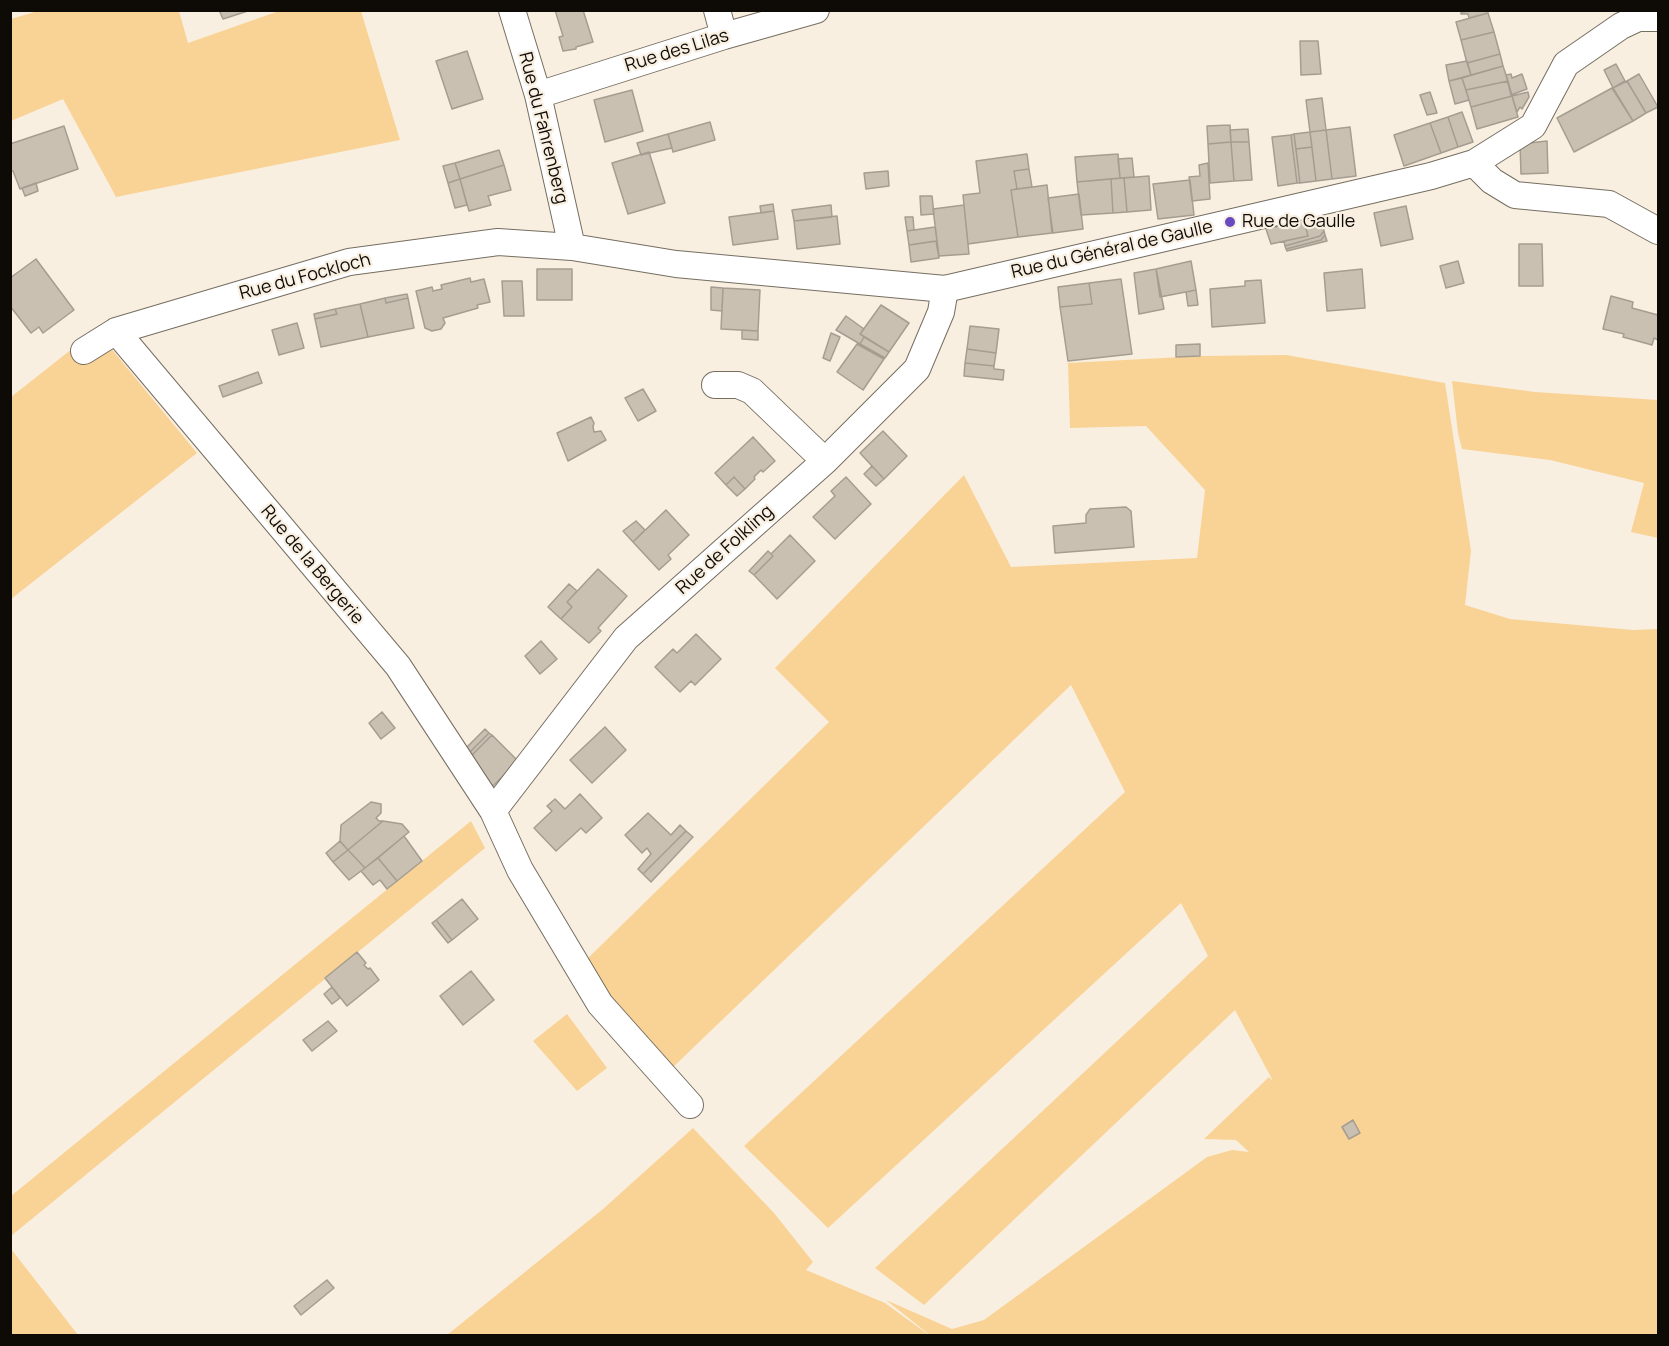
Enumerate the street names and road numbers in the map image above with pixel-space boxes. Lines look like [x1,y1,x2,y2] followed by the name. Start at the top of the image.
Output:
[622,25,732,77] street label: Rue des Lilas
[514,50,572,206] street label: Rue du Fahrenberg
[1009,216,1215,284] street label: Rue du Général de Gaulle
[237,249,373,305] street label: Rue du Fockloch
[256,501,368,629] street label: Rue de la Bergerie
[672,501,778,599] street label: Rue de Folkling

